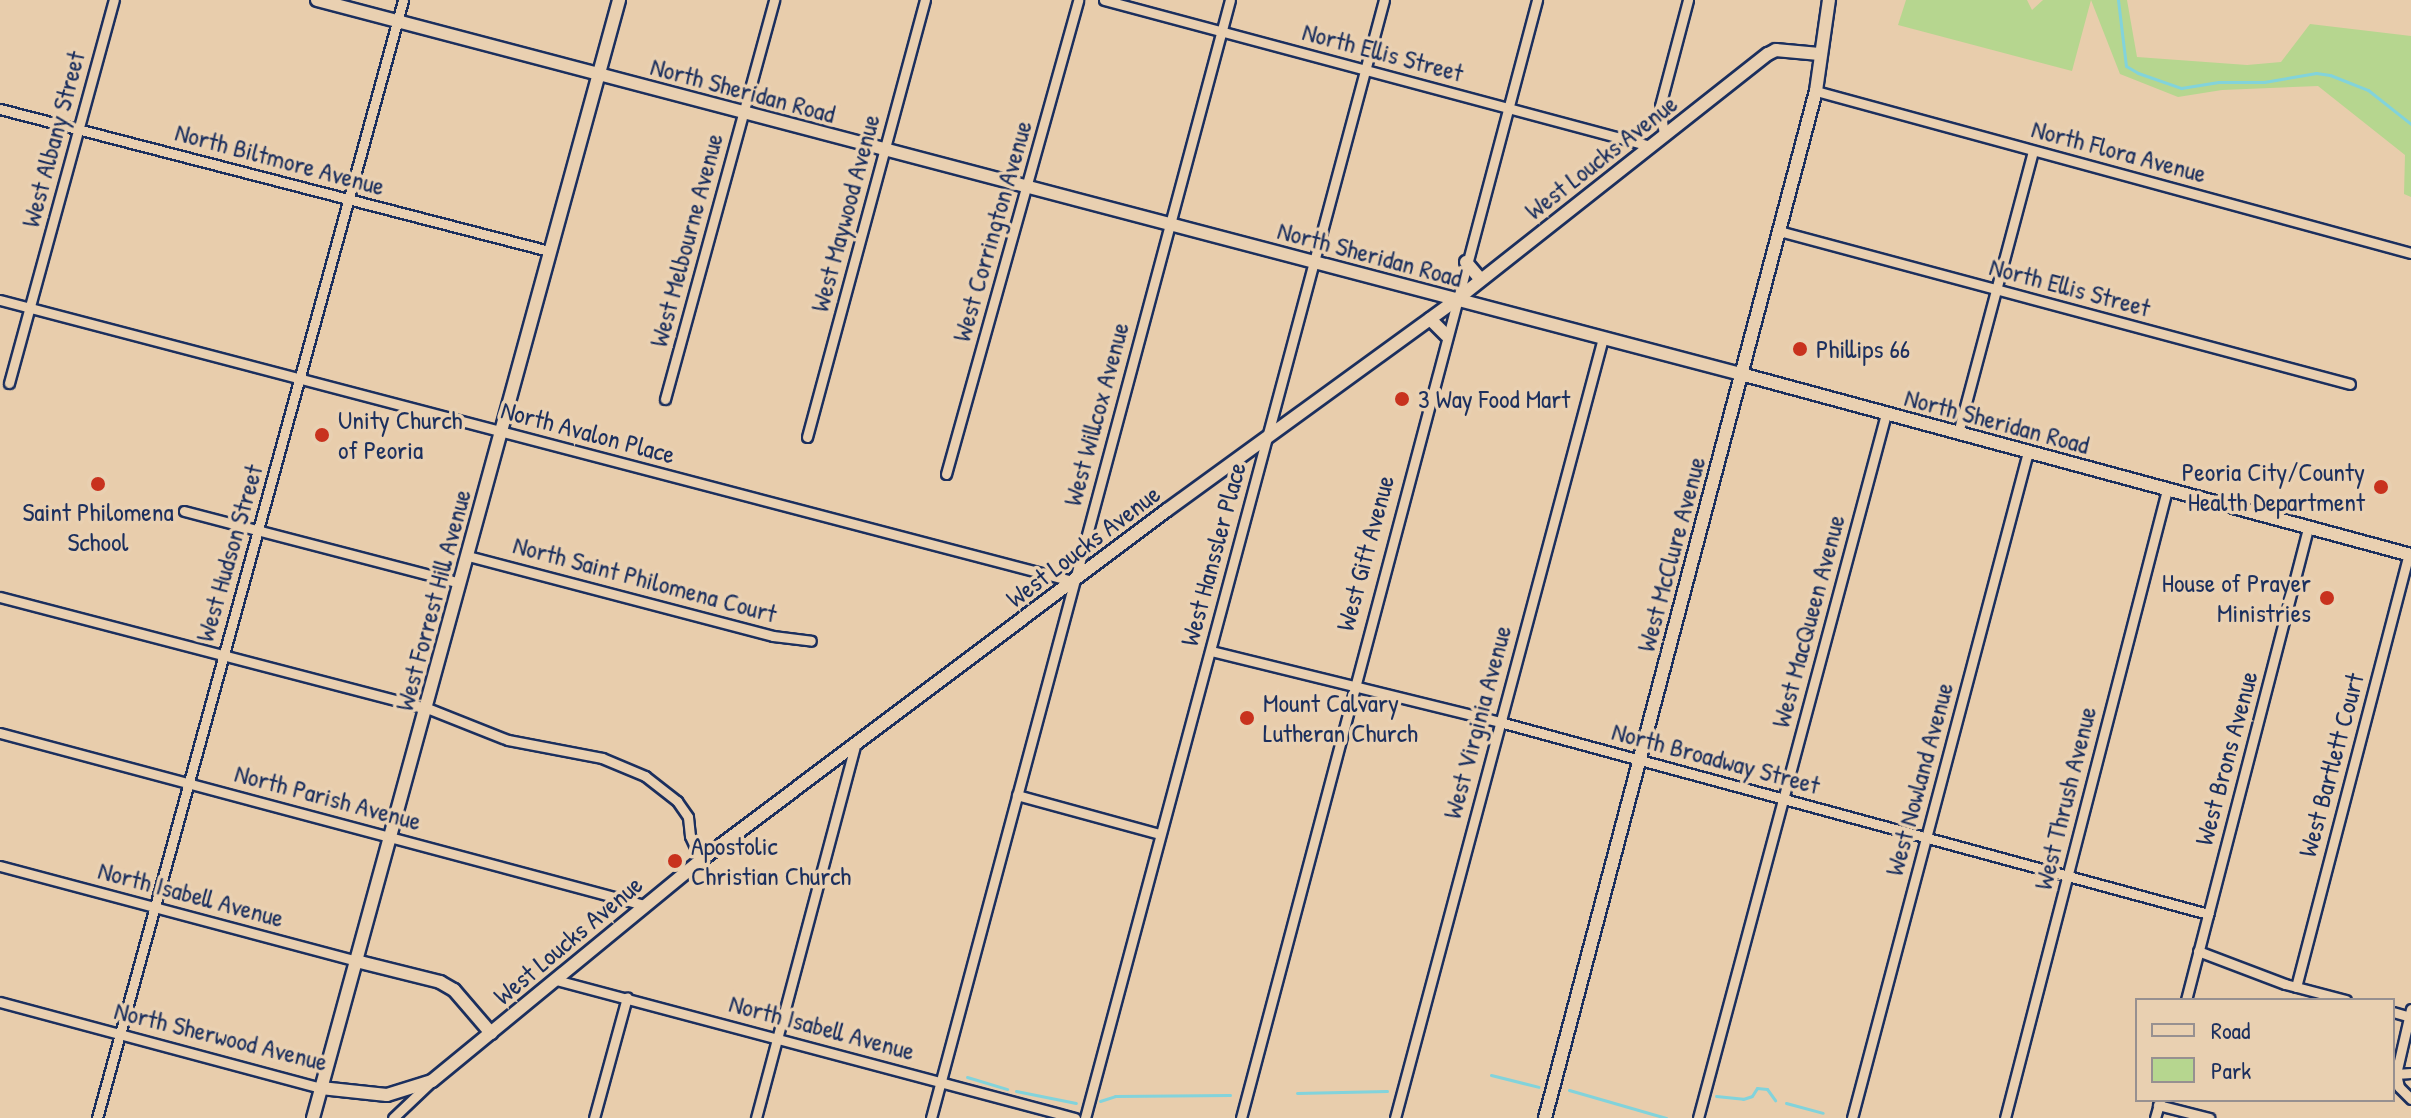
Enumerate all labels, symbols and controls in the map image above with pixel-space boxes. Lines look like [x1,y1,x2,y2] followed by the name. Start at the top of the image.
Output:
[1299,16,1467,88] street label: North Ellis Street
[15,48,91,230] street label: West Albany Street
[647,50,839,130] street label: North Sheridan Road
[1519,88,1683,226] street label: West Loucks Avenue
[804,111,886,315] street label: West Maywood Avenue
[2028,113,2210,189] street label: North Flora Avenue
[172,116,388,202] street label: North Biltmore Avenue
[946,117,1038,345] street label: West Corrington Avenue
[643,130,729,350] street label: West Melbourne Avenue
[1274,214,1466,294] street label: North Sheridan Road
[1986,251,2154,323] street label: North Ellis Street
[1057,319,1135,509] street label: West Willcox Avenue
[1816,333,1910,365] place label: Phillips 66
[1791,340,1809,358] marker: Phillips 66
[1901,381,2093,461] street label: North Sheridan Road
[1418,383,1570,415] place label: 3 Way Food Mart
[1393,390,1411,408] marker: 3 Way Food Mart
[498,394,678,470] street label: North Avalon Place
[338,404,462,466] place label: Unity Church of Peoria
[313,426,331,444] marker: Unity Church of Peoria
[1630,453,1712,655] street label: West McClure Avenue
[2182,456,2365,518] place label: Peoria City/County Health Department
[1174,459,1252,649] street label: West Hanssler Place
[189,461,269,645] street label: West Hudson Street
[1329,472,1401,634] street label: West Gift Avenue
[89,475,107,493] marker: Saint Philomena School
[1000,478,1166,614] street label: West Loucks Avenue
[2372,478,2390,496] marker: Peoria City/County Health Department
[388,486,478,714] street label: West Forrest Hill Avenue
[22,496,174,558] place label: Saint Philomena School
[1765,511,1851,731] street label: West MacQueen Avenue
[510,529,780,629] street label: North Saint Philomena Court
[2162,567,2311,628] place label: House of Prayer Ministries
[2318,589,2336,607] marker: House of Prayer Ministries
[1436,622,1518,822] street label: West Virginia Avenue
[2188,668,2264,848] street label: West Brons Avenue
[2291,670,2371,860] street label: West Bartlett Court
[1878,679,1960,879] street label: West Nowland Avenue
[1263,687,1418,748] place label: Mount Calvary Lutheran Church
[2027,703,2103,893] street label: West Thrush Avenue
[1238,709,1256,727] marker: Mount Calvary Lutheran Church
[1609,715,1823,801] street label: North Broadway Street
[231,757,425,837] street label: North Parish Avenue
[691,830,851,892] place label: Apostolic Christian Church
[666,852,684,870] marker: Apostolic Christian Church
[95,854,287,934] street label: North Isabell Avenue
[487,869,649,1011] street label: West Loucks Avenue
[726,987,918,1067] street label: North Isabell Avenue
[111,994,331,1078] street label: North Sherwood Avenue
[2135,998,2395,1102] legend
[2211,1014,2250,1046] text: Road
[2211,1054,2251,1086] text: Park

